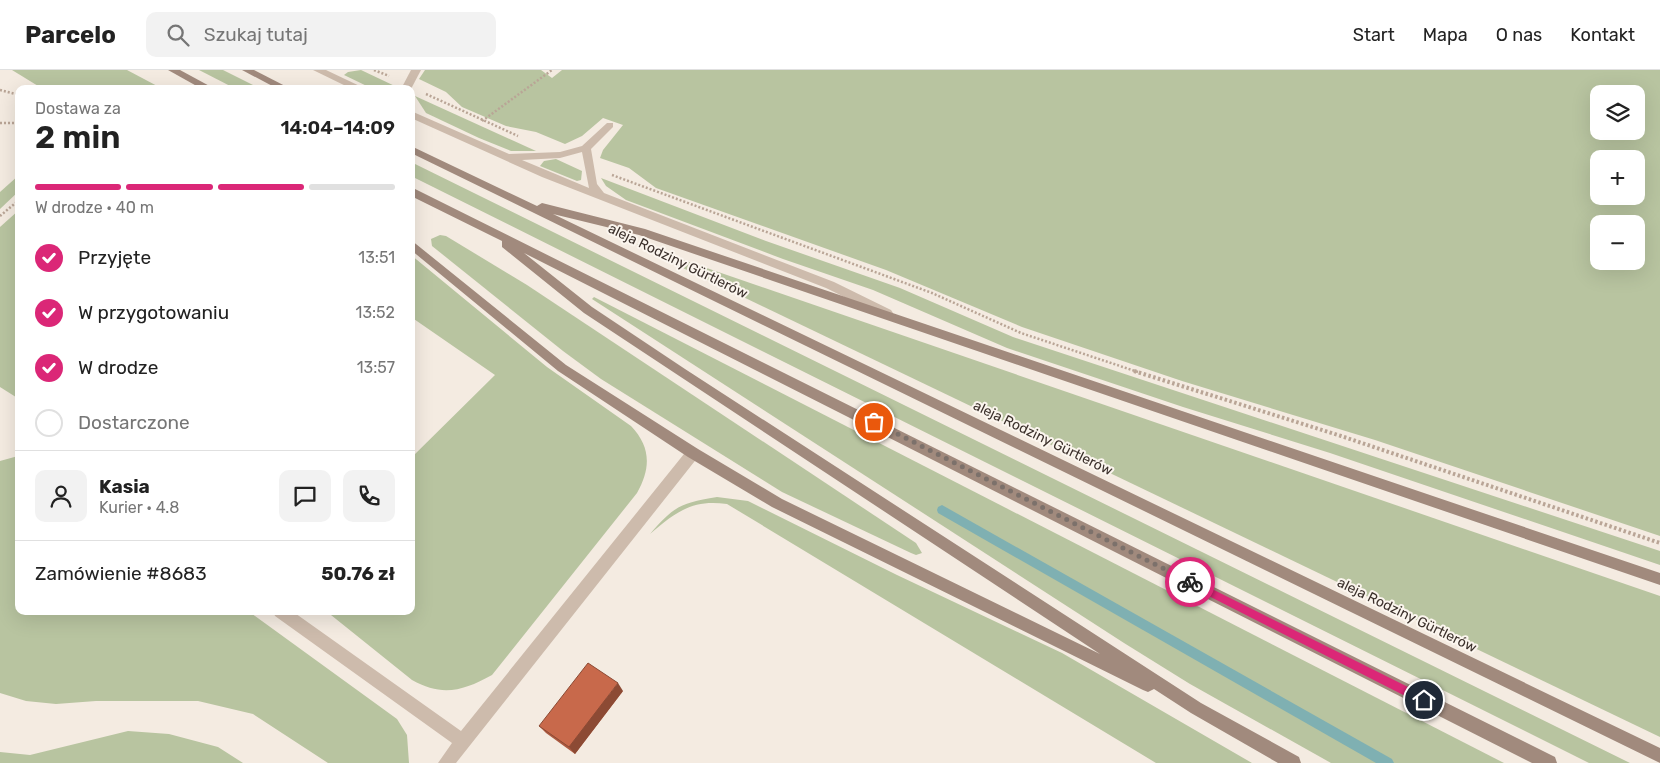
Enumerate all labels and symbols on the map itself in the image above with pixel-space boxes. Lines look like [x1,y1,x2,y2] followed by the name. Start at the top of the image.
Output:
[606,220,750,302] street label: aleja Rodziny Gürtlerów
[971,397,1115,479] street label: aleja Rodziny Gürtlerów
[853,401,895,443] pin
[1165,557,1215,607] courier
[1335,574,1479,656] street label: aleja Rodziny Gürtlerów
[1403,679,1445,721] pin

